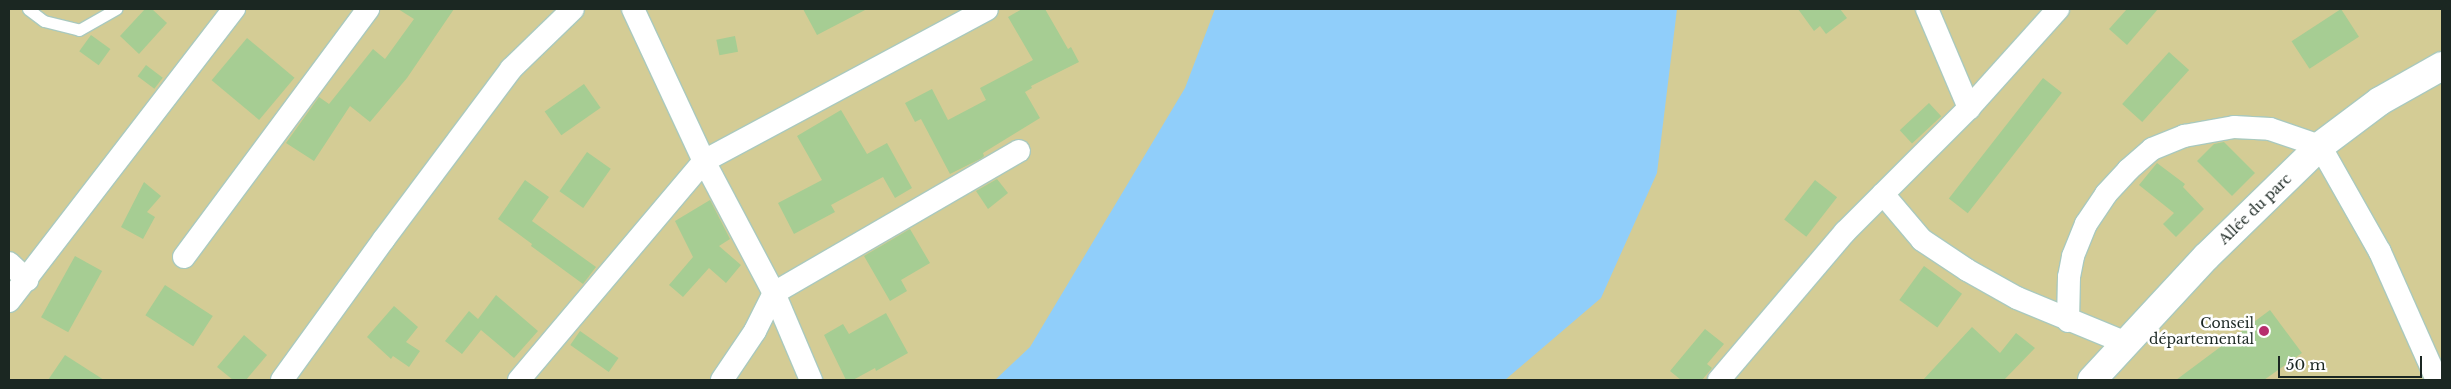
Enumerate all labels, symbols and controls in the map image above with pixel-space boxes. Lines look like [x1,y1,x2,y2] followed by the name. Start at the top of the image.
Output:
[2215,170,2295,248] street label: Allée du parc
[2149,315,2254,348] place label: Conseil départemental
[2258,325,2270,337] marker: Conseil départemental
[2281,346,2425,378] scale bar
[2286,355,2326,374] text: 50 m

